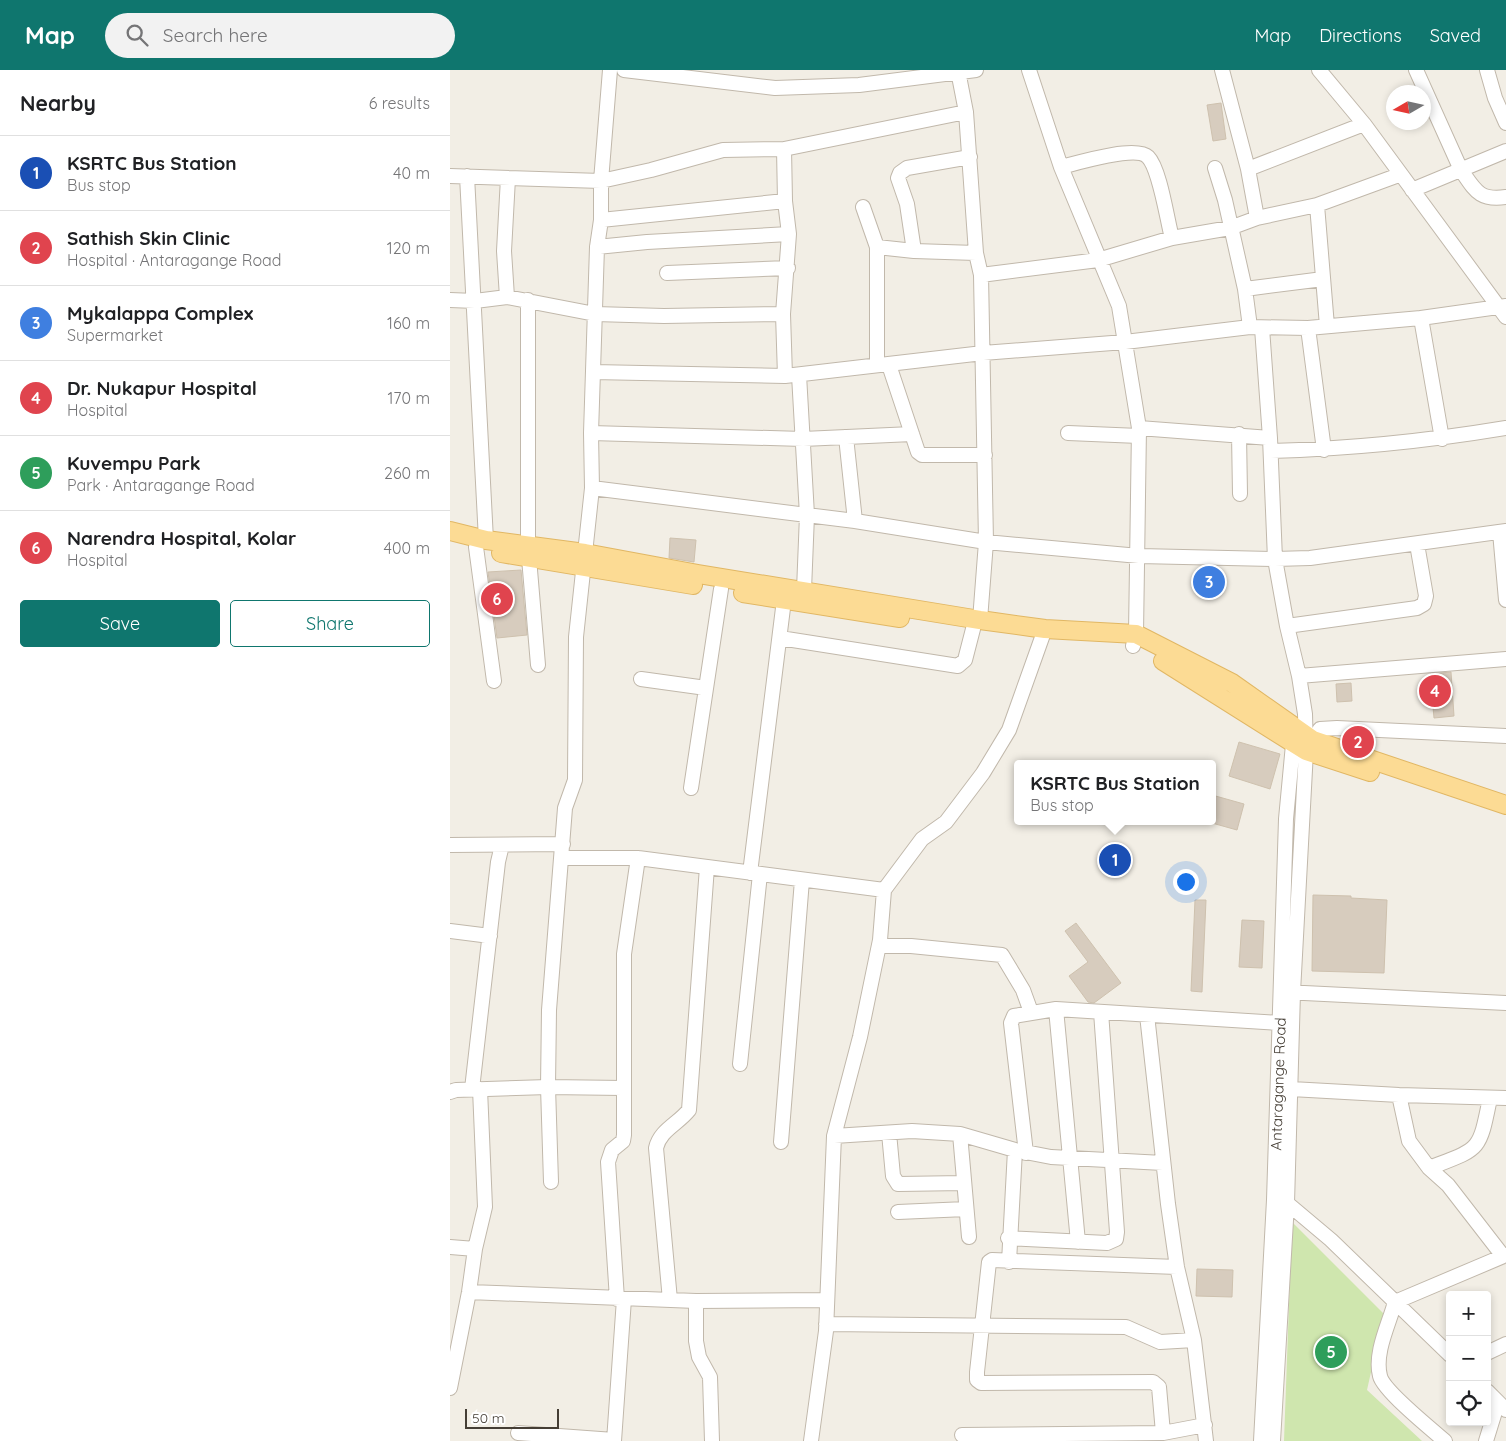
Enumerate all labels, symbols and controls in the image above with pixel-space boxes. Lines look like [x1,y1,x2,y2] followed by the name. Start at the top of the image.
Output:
[105,13,455,58] search box
[25,20,75,50] text: Map
[123,21,151,49] icon: search
[163,23,268,47] text: Search here
[1254,24,1291,47] text: Map
[1319,24,1402,47] text: Directions
[1430,24,1481,47] text: Saved
[1386,85,1431,130] north arrow
[20,90,96,116] text: Nearby
[369,93,430,113] text: 6 results
[67,151,237,175] text: KSRTC Bus Station
[33,163,39,183] text: 1
[393,163,430,183] text: 40 m
[67,175,131,195] text: Bus stop
[67,226,230,250] text: Sathish Skin Clinic
[31,238,41,258] text: 2
[387,238,430,258] text: 120 m
[67,250,281,270] text: Hospital · Antaragange Road
[67,301,253,325] text: Mykalappa Complex
[32,313,40,333] text: 3
[387,313,430,333] text: 160 m
[67,325,163,345] text: Supermarket
[67,376,257,400] text: Dr. Nukapur Hospital
[31,388,41,408] text: 4
[387,388,430,408] text: 170 m
[67,400,128,420] text: Hospital
[67,451,200,475] text: Kuvempu Park
[31,463,41,483] text: 5
[384,463,430,483] text: 260 m
[67,475,255,495] text: Park · Antaragange Road
[67,526,296,550] text: Narendra Hospital, Kolar
[32,538,40,558] text: 6
[384,538,430,558] text: 400 m
[67,550,128,570] text: Hospital
[1193,563,1225,601] pin: 3
[481,580,513,618] pin: 6
[20,600,220,647] button: Save
[230,600,430,647] button: Share
[1419,672,1451,710] pin: 4
[1342,723,1374,761] pin: 2
[1014,760,1216,825] popup
[1030,771,1200,795] text: KSRTC Bus Station
[1030,795,1094,815] text: Bus stop
[1099,841,1131,879] pin: 1
[1173,869,1199,895] your location
[1266,1017,1290,1151] street label: Antaragange Road
[1446,1291,1491,1426] map controls
[1446,1291,1491,1336] button: +
[1315,1333,1347,1371] pin: 5
[1446,1336,1491,1381] button: −
[1446,1381,1491,1426] button: locate
[465,1406,559,1429] scale bar
[472,1409,505,1427] text: 50 m

